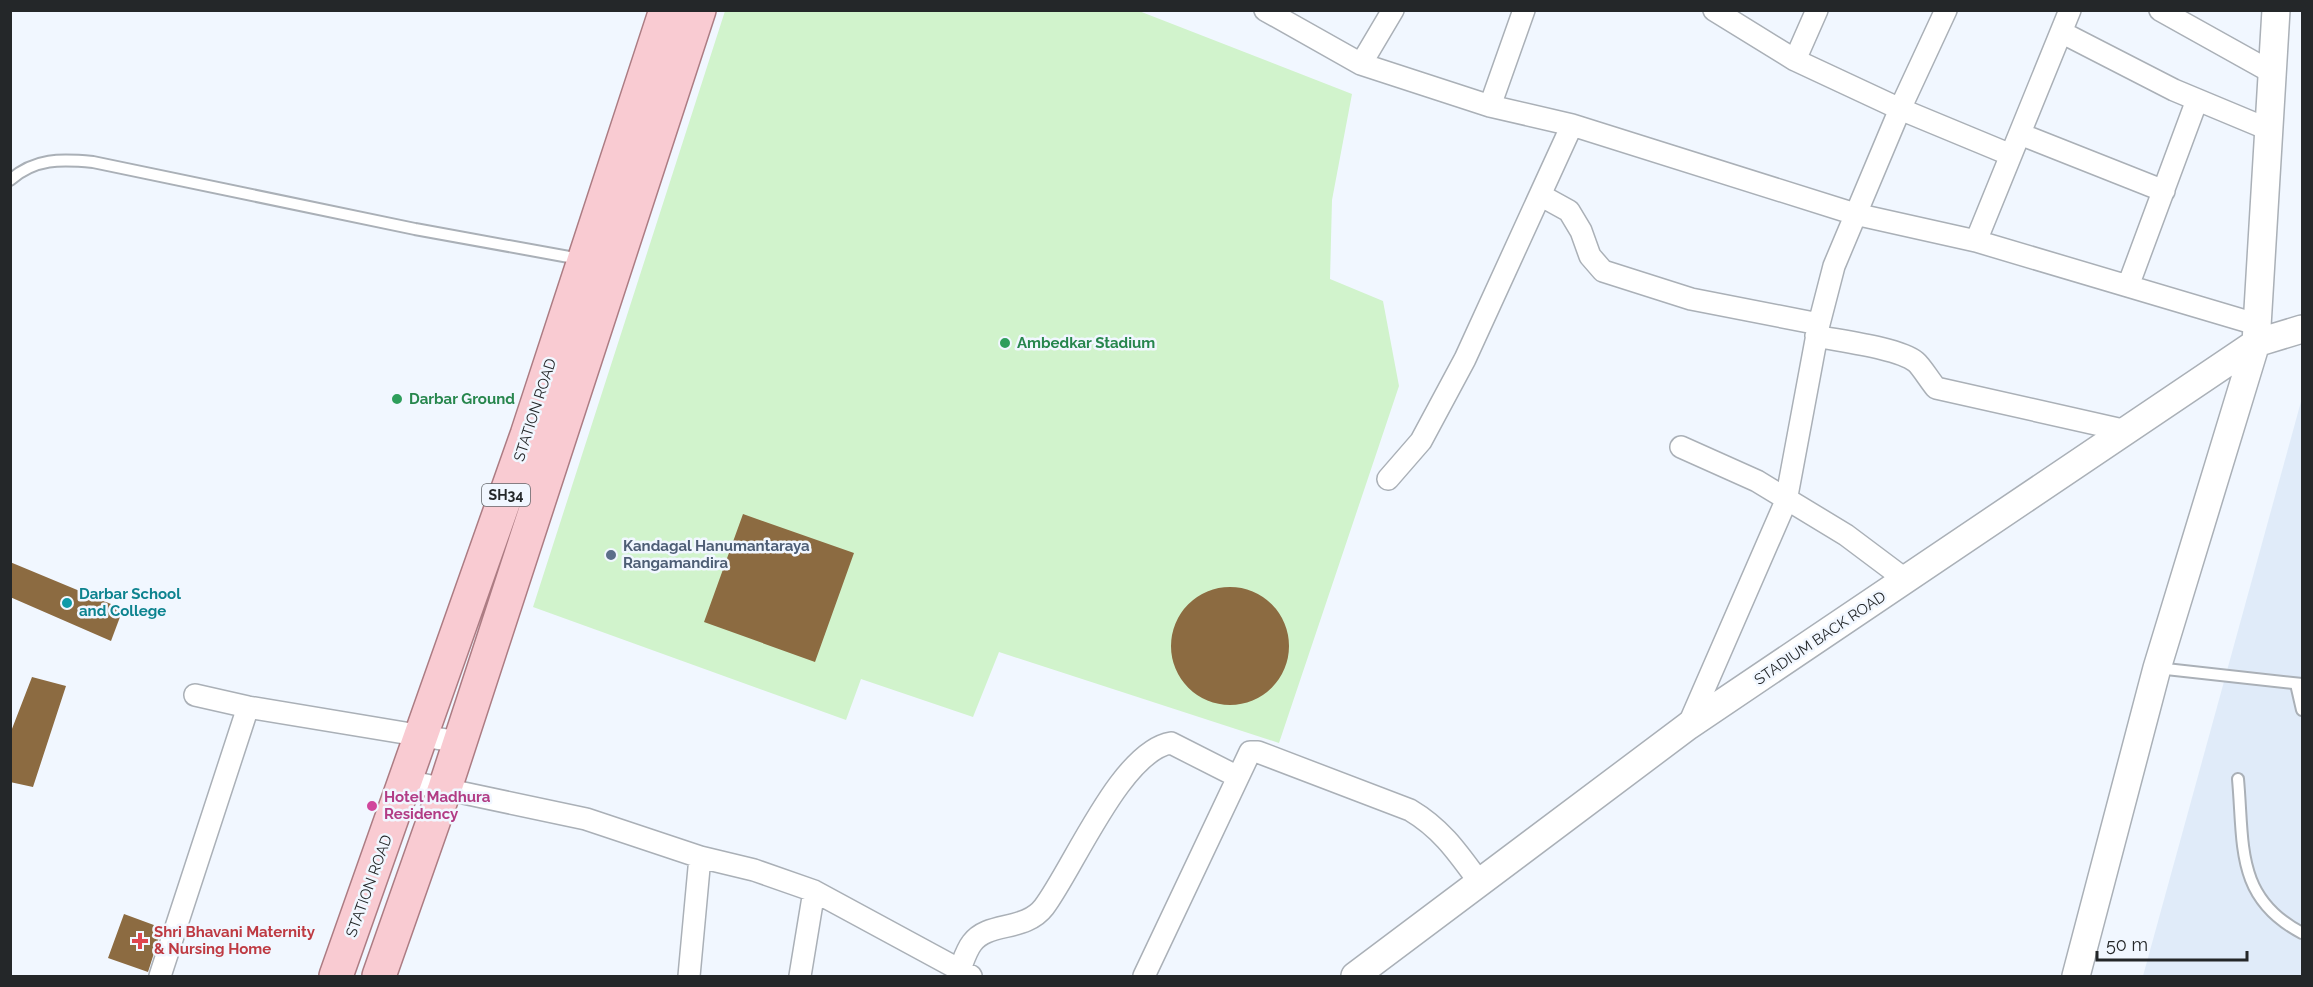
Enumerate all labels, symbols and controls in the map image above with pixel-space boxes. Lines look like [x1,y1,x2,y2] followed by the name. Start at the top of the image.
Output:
[1017,334,1155,352] place label: Ambedkar Stadium
[998,336,1012,350] marker: Ambedkar Stadium
[510,356,560,464] street label: STATION ROAD
[409,390,515,408] place label: Darbar Ground
[390,392,404,406] marker: Darbar Ground
[482,484,530,506] road number: SH34
[623,537,810,572] place label: Kandagal Hanumantaraya Rangamandira
[604,548,618,562] marker: Kandagal Hanumantaraya Rangamandira
[79,585,181,620] place label: Darbar School and College
[1751,587,1889,689] street label: STADIUM BACK ROAD
[60,596,74,610] marker: Darbar School and College
[384,788,491,823] place label: Hotel Madhura Residency
[365,799,379,813] marker: Hotel Madhura Residency
[342,832,396,940] street label: STATION ROAD
[154,923,316,958] place label: Shri Bhavani Maternity & Nursing Home
[2097,924,2247,962] scale bar
[131,932,149,950] marker: Shri Bhavani Maternity & Nursing Home
[2106,934,2148,955] text: 50 m

